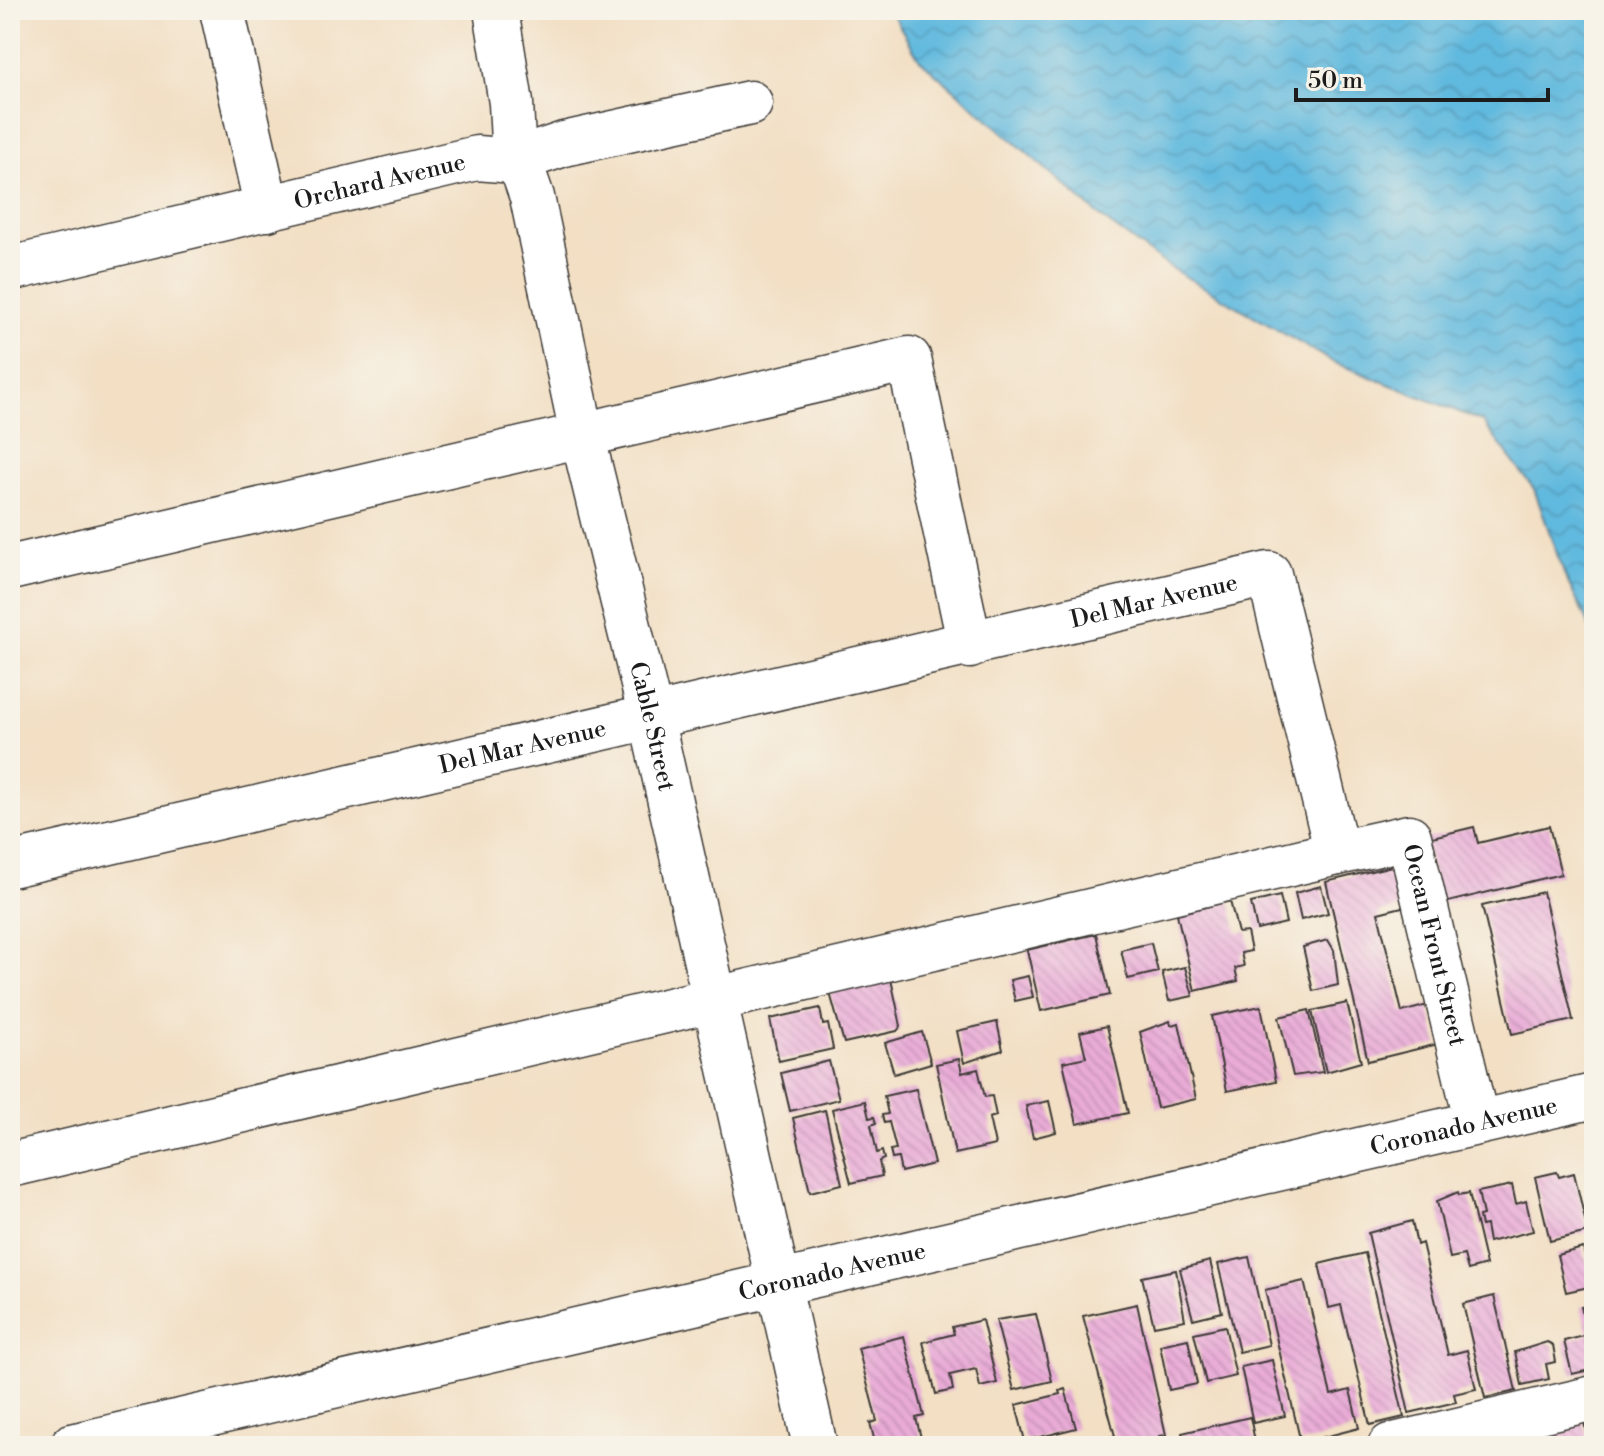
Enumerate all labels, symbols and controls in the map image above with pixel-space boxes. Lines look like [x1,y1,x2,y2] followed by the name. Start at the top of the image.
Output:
[1296,52,1548,102] scale bar
[1308,66,1363,96] text: 50 m
[291,147,469,217] street label: Orchard Avenue
[1068,568,1241,635] street label: Del Mar Avenue
[622,659,681,794] street label: Cable Street
[436,714,609,781] street label: Del Mar Avenue
[1395,841,1472,1050] street label: Ocean Front Street
[1367,1091,1560,1163] street label: Coronado Avenue
[736,1236,929,1308] street label: Coronado Avenue

